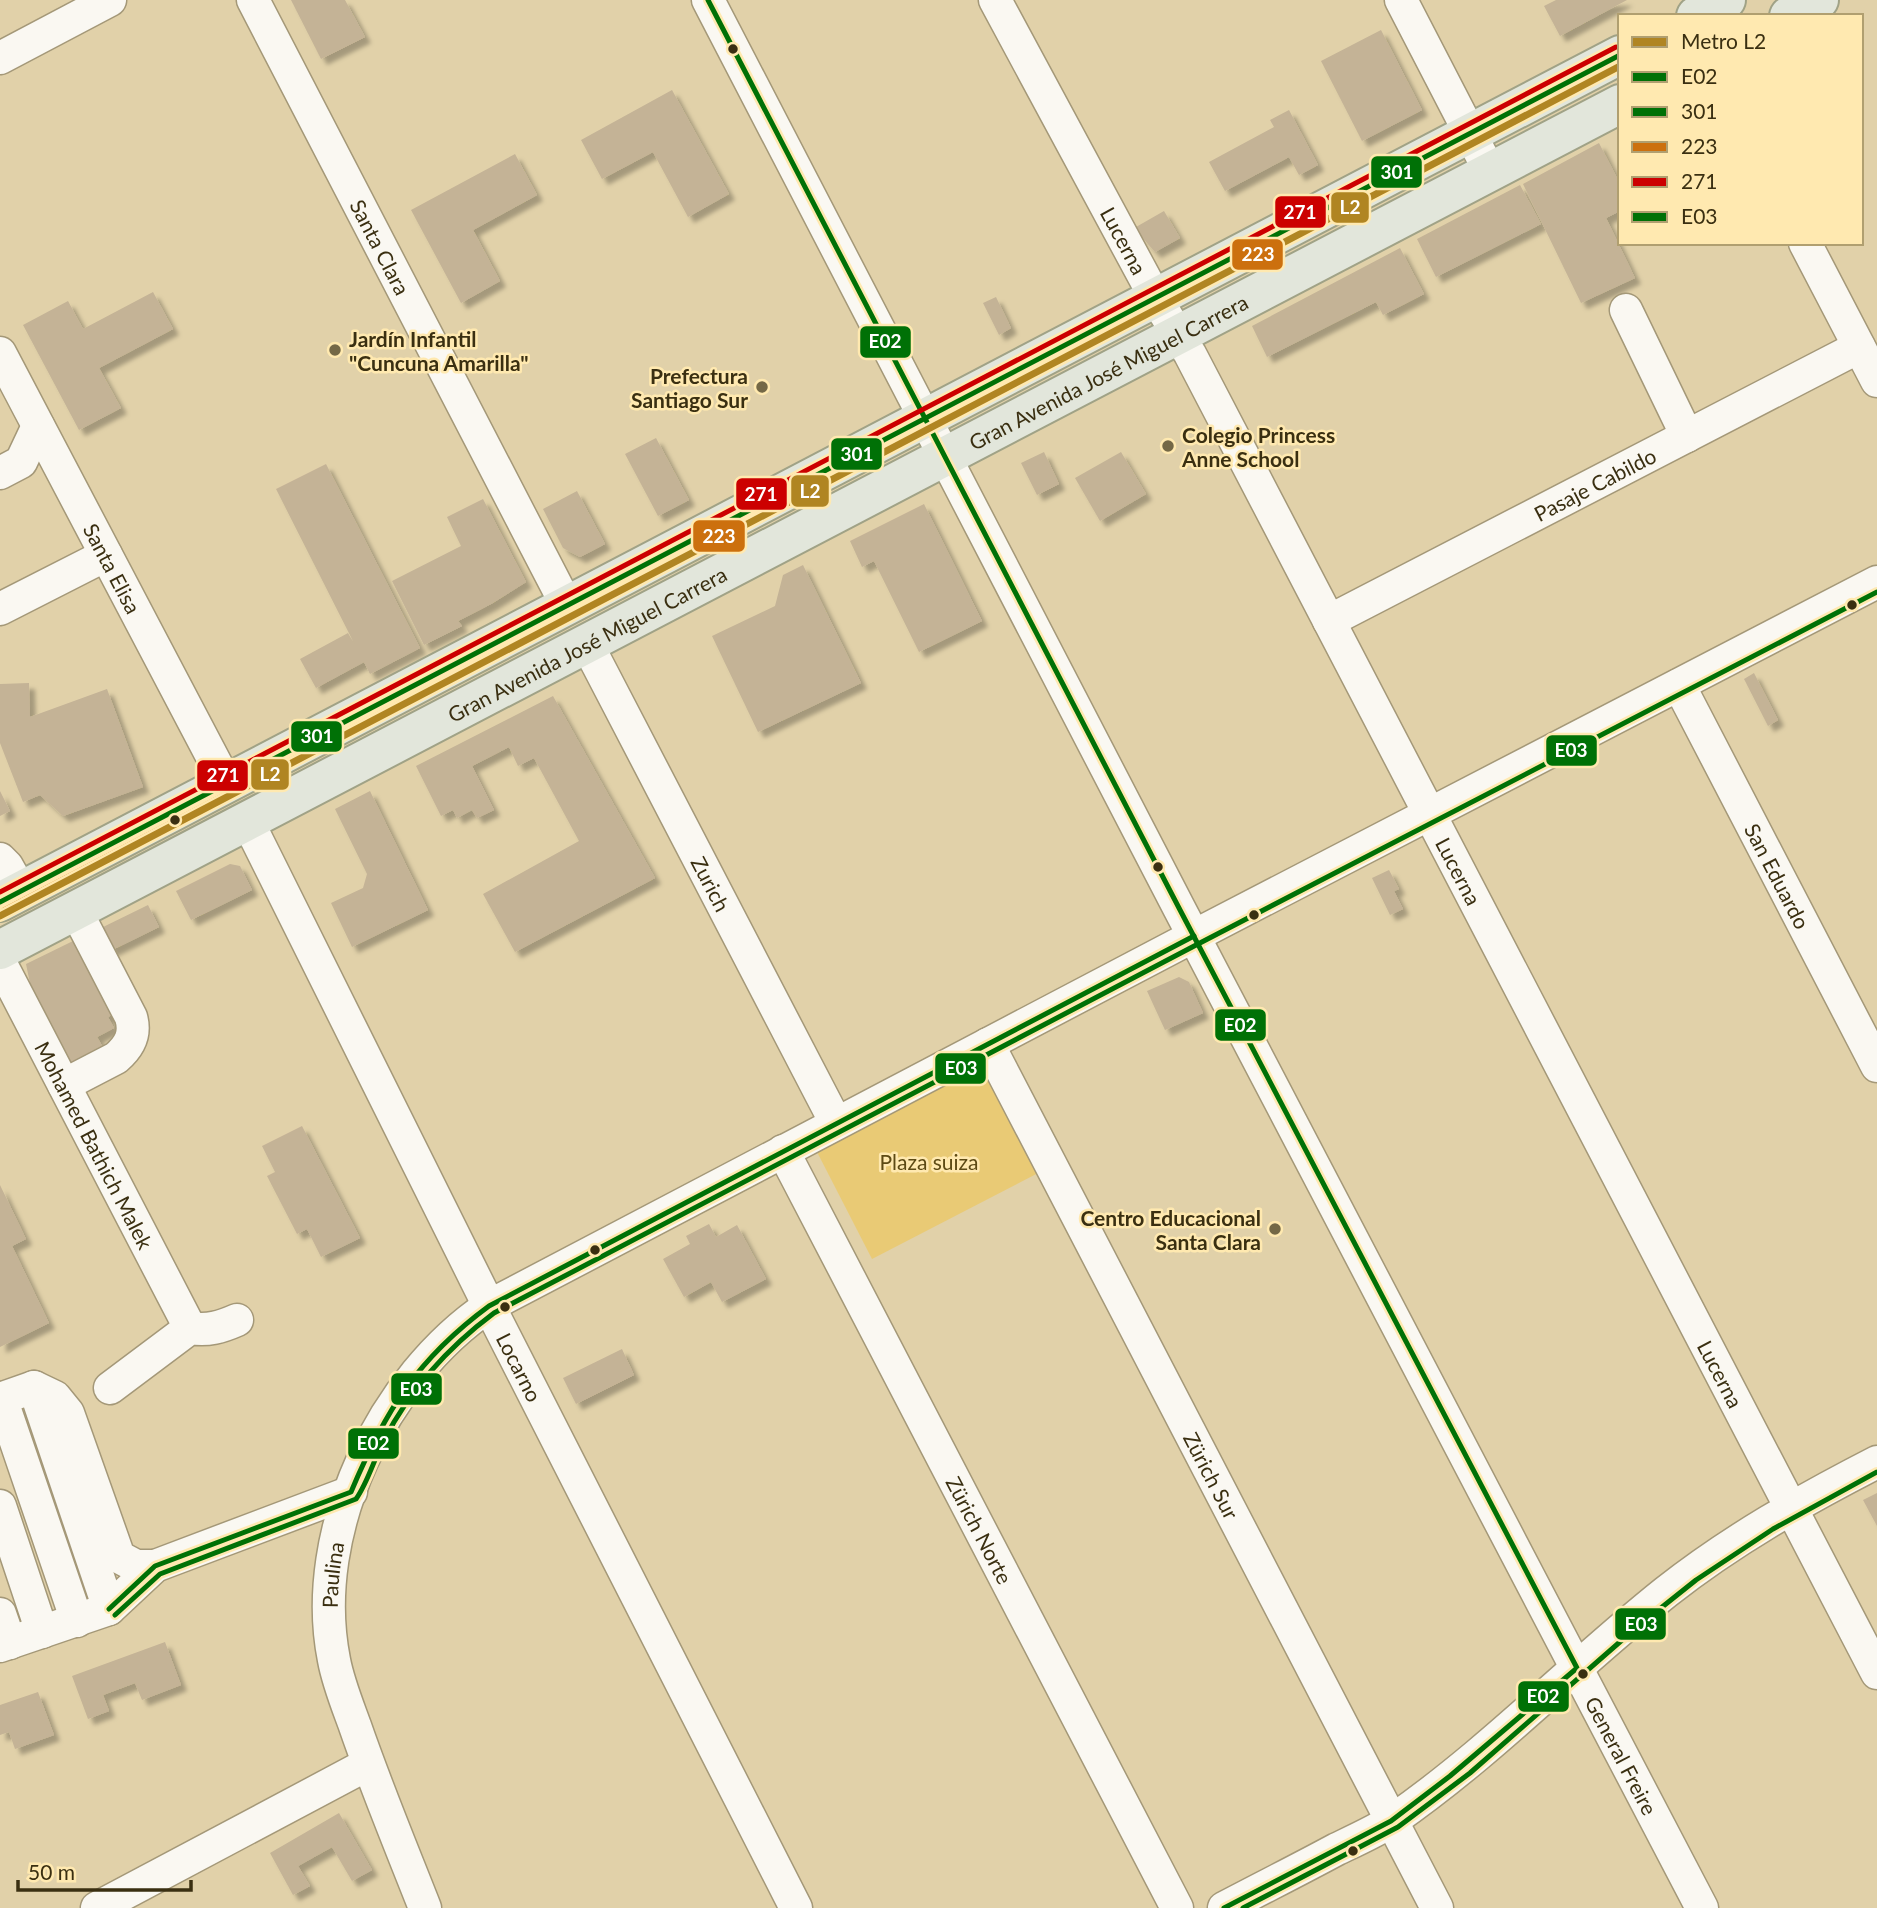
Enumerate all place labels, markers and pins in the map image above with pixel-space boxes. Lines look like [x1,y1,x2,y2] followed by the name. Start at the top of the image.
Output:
[726,42,740,56] unlabelled marker
[349,326,529,375] place label: Jardín Infantil "Cuncuna Amarilla"
[327,342,343,358] marker: Jardín Infantil "Cuncuna Amarilla"
[631,363,748,412] place label: Prefectura Santiago Sur
[754,379,770,395] marker: Prefectura Santiago Sur
[1181,422,1335,471] place label: Colegio Princess Anne School
[1160,438,1176,454] marker: Colegio Princess Anne School
[1845,598,1859,612] unlabelled marker
[168,813,182,827] unlabelled marker
[1151,860,1165,874] unlabelled marker
[1247,908,1261,922] unlabelled marker
[1080,1205,1261,1254] place label: Centro Educacional Santa Clara
[1267,1221,1283,1237] marker: Centro Educacional Santa Clara
[588,1243,602,1257] unlabelled marker
[498,1300,512,1314] unlabelled marker
[1576,1667,1590,1681] unlabelled marker
[1346,1844,1360,1858] unlabelled marker

